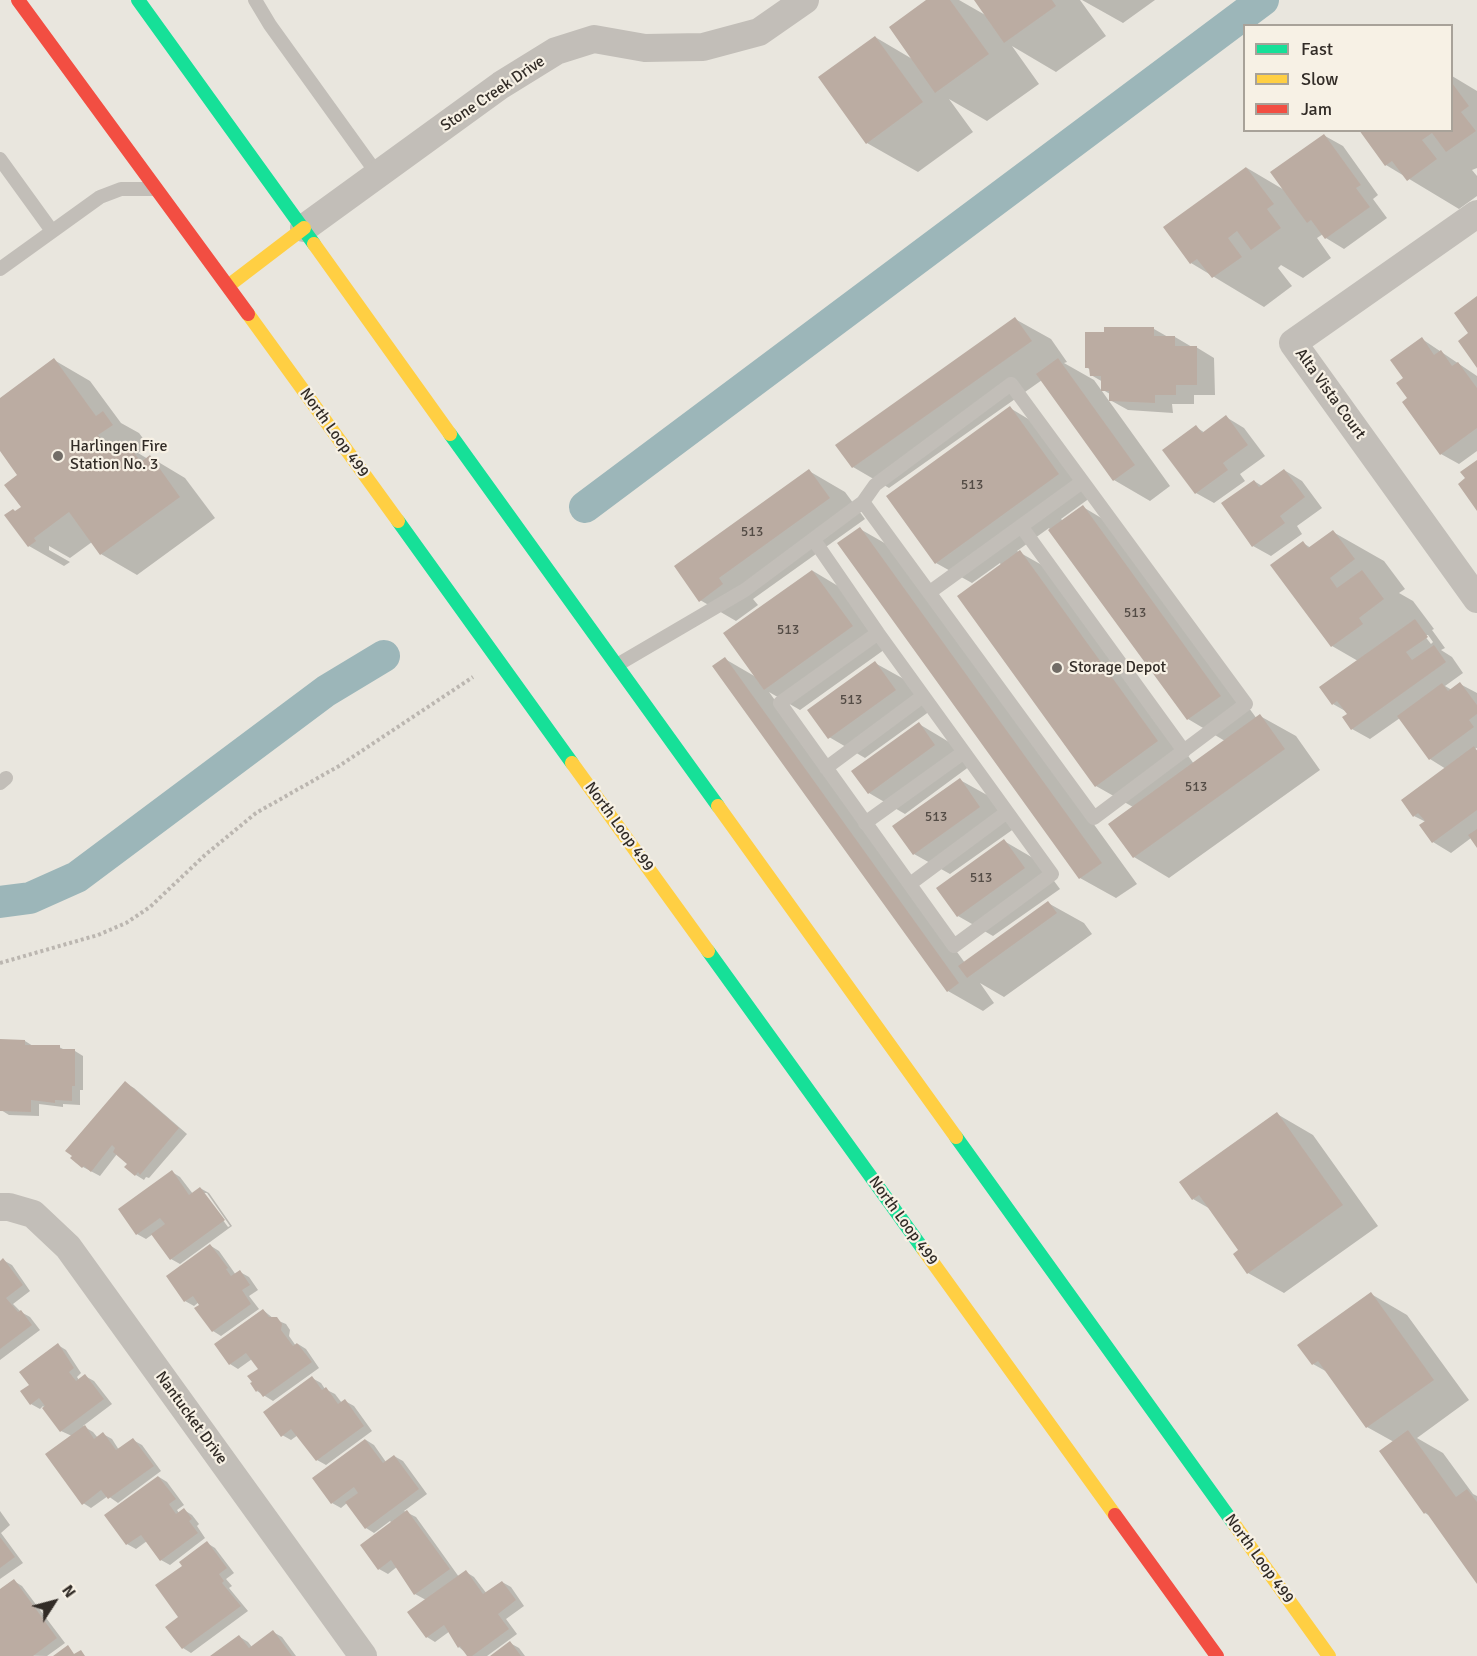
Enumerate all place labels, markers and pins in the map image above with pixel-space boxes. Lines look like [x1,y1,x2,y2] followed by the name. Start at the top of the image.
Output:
[70,437,167,475] place label: Harlingen Fire Station No. 3
[51,449,65,463] marker: Harlingen Fire Station No. 3
[1069,658,1166,678] place label: Storage Depot
[1050,661,1064,675] marker: Storage Depot

